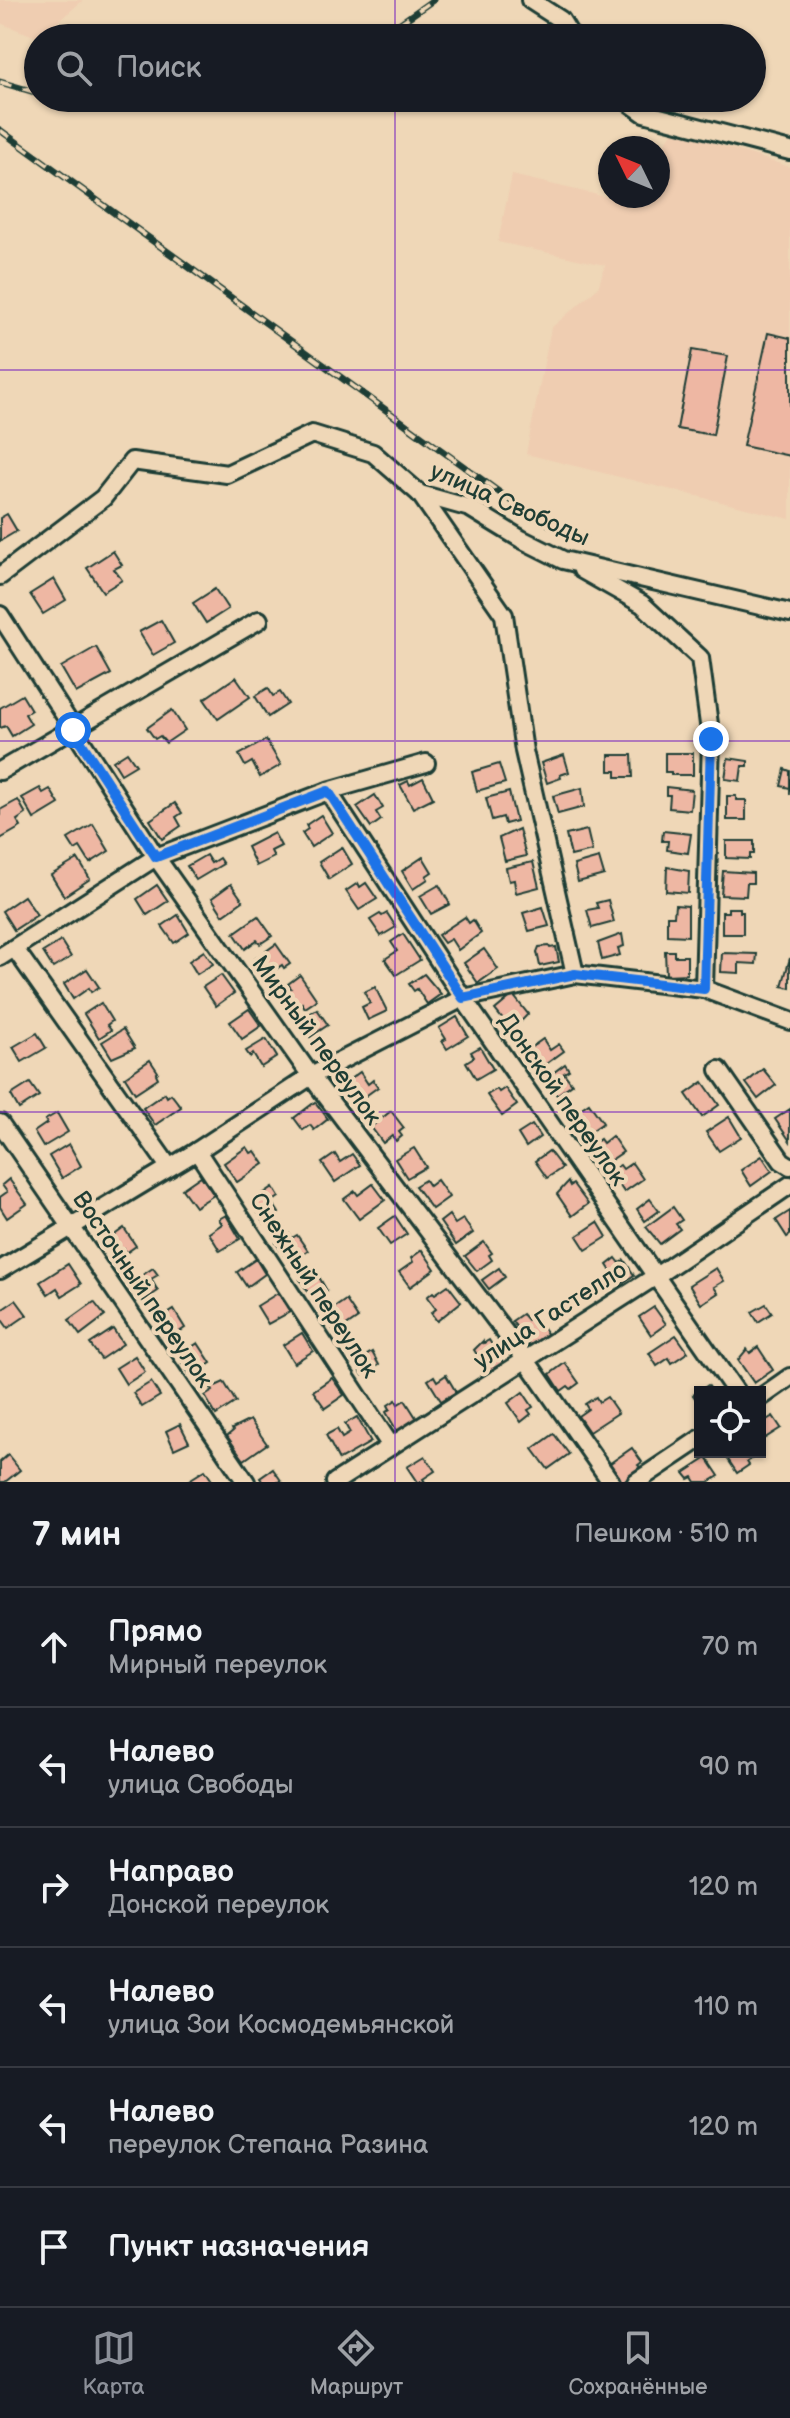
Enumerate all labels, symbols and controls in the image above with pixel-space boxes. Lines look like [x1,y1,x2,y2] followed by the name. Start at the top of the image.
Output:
[24,24,766,112] search box
[52,46,96,90] icon: search
[116,50,202,86] text: Поиск
[598,136,670,208] north arrow
[426,456,594,552] street label: улица Свободы
[55,712,91,748] route start
[693,721,729,757] route end
[245,950,388,1131] street label: Мирный переулок
[492,1007,633,1191] street label: Донской переулок
[66,1186,219,1393] street label: Восточный переулок
[243,1187,384,1384] street label: Снежный переулок
[468,1255,632,1376] street label: улица Гастелло
[694,1386,766,1458] map controls
[694,1386,766,1458] button: locate
[32,1514,121,1555] text: 7 мин
[574,1519,758,1550] text: Пешком · 510 m
[108,1614,202,1650] text: Прямо
[32,1625,76,1669] icon: ahead
[701,1632,758,1663] text: 70 m
[108,1650,327,1681] text: Мирный переулок
[108,1734,214,1770] text: Налево
[32,1745,76,1789] icon: left
[699,1752,758,1783] text: 90 m
[108,1770,293,1801] text: улица Свободы
[108,1854,234,1890] text: Направо
[32,1865,76,1909] icon: right
[689,1872,758,1903] text: 120 m
[108,1890,329,1921] text: Донской переулок
[108,1974,214,2010] text: Налево
[32,1985,76,2029] icon: left
[694,1992,758,2023] text: 110 m
[108,2010,454,2041] text: улица Зои Космодемьянской
[108,2094,214,2130] text: Налево
[32,2105,76,2149] icon: left
[689,2112,758,2143] text: 120 m
[108,2130,428,2161] text: переулок Степана Разина
[32,2225,76,2269] icon: arrive
[108,2229,369,2265] text: Пункт назначения
[83,2326,145,2401] tab: Карта
[310,2326,403,2401] tab: Маршрут
[568,2326,707,2401] tab: Сохранённые

